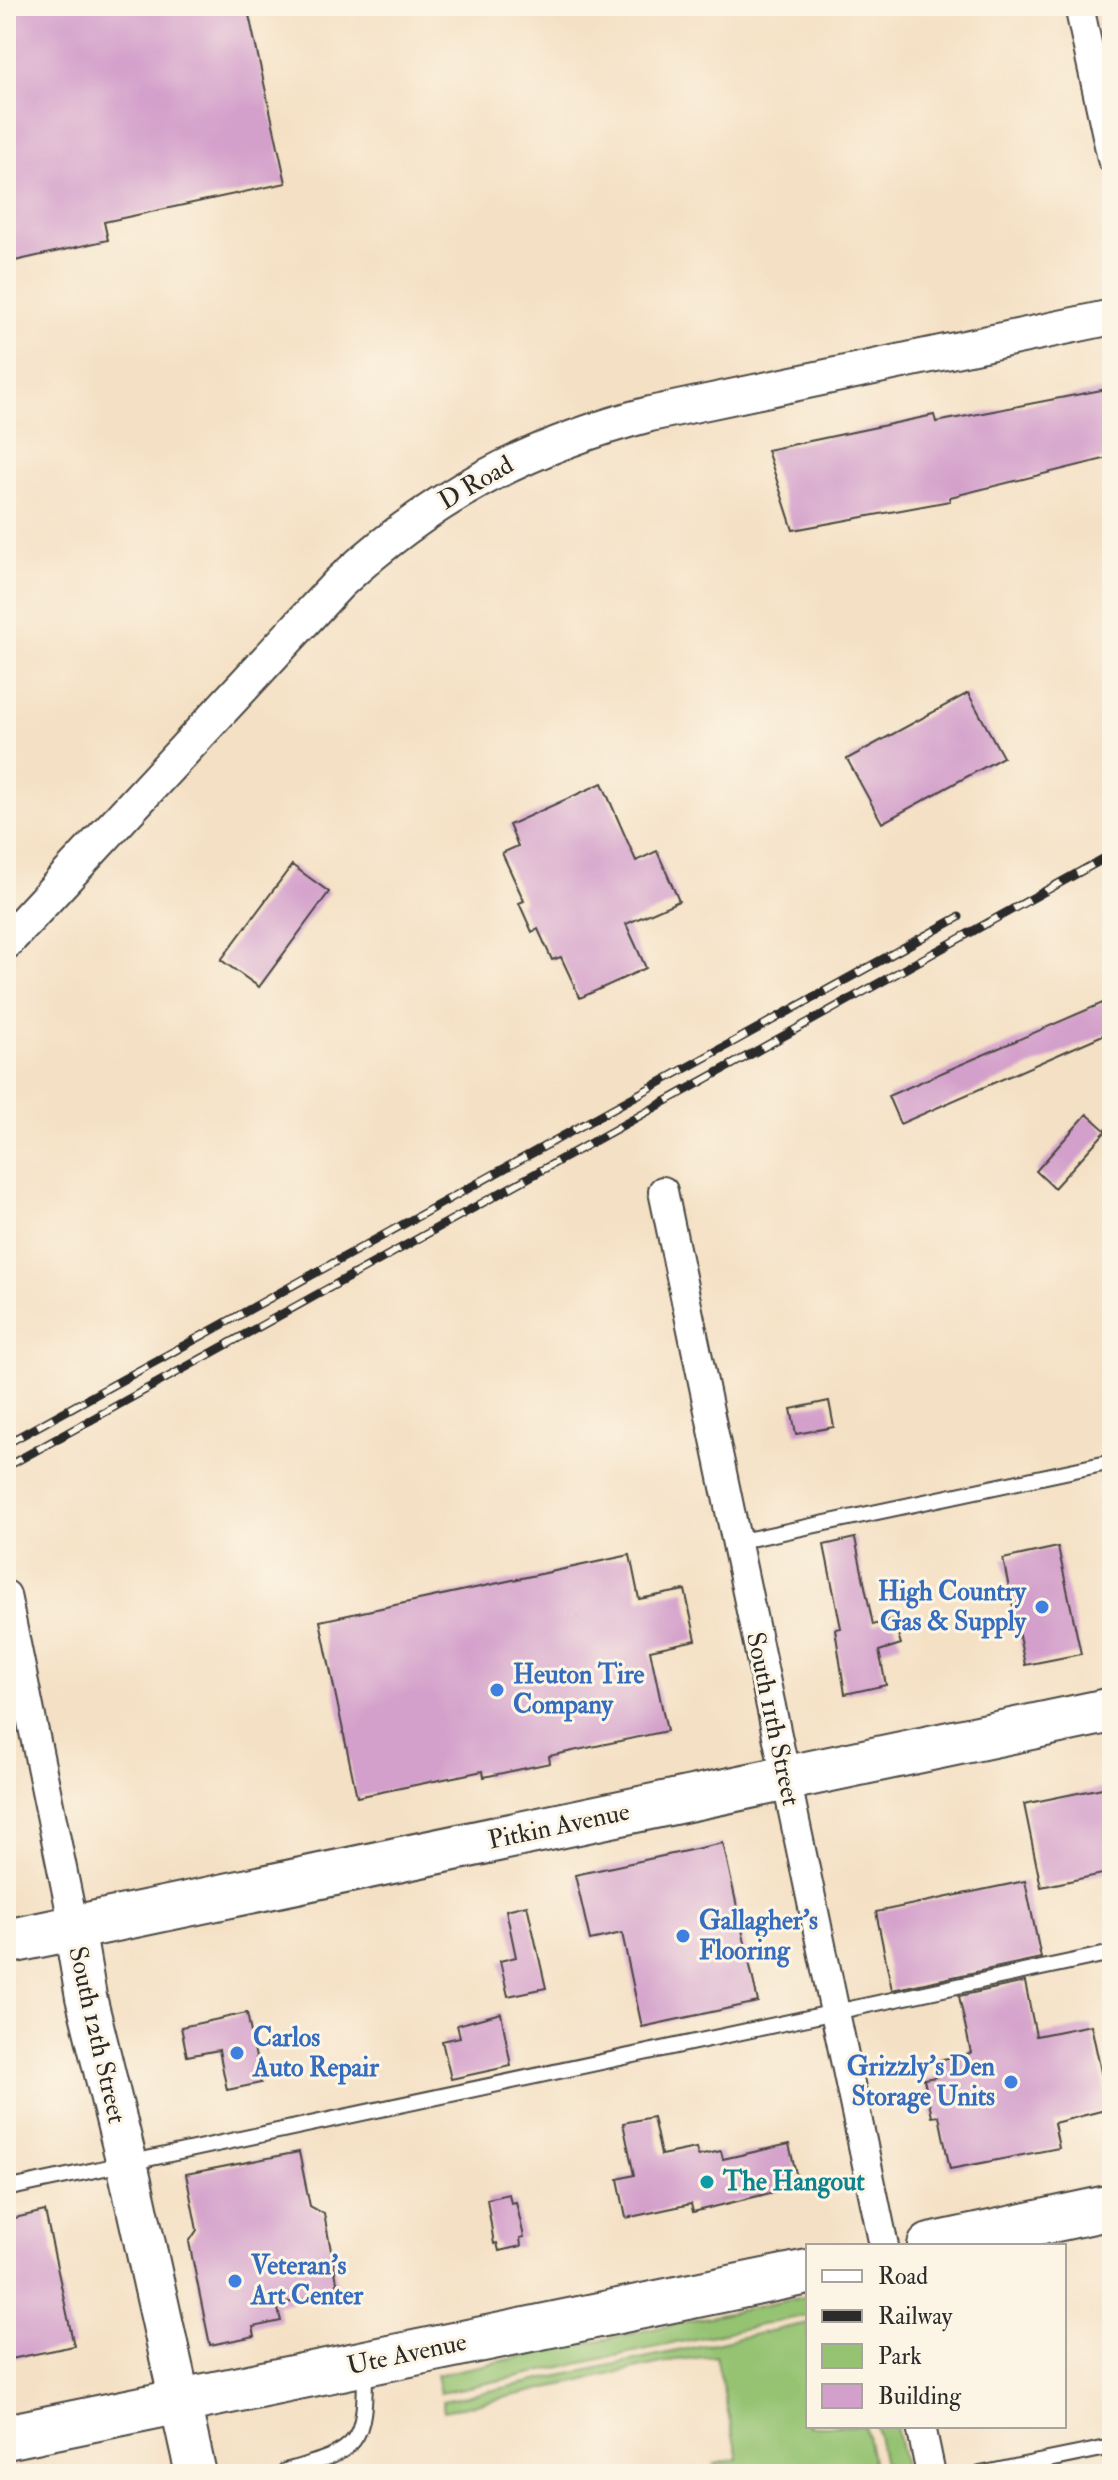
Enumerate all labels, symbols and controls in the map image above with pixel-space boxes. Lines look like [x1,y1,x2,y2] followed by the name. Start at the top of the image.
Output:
[433,449,519,517] street label: D Road
[878,1576,1028,1639] place label: High Country Gas & Supply
[1033,1598,1051,1616] marker: High Country Gas & Supply
[739,1629,807,1809] street label: South 11th Street
[513,1659,645,1722] place label: Heuton Tire Company
[488,1681,506,1699] marker: Heuton Tire Company
[485,1795,633,1857] street label: Pitkin Avenue
[699,1905,818,1968] place label: Gallagher's Flooring
[674,1927,692,1945] marker: Gallagher's Flooring
[61,1943,133,2127] street label: South 12th Street
[252,2022,379,2085] place label: Carlos Auto Repair
[228,2044,246,2062] marker: Carlos Auto Repair
[847,2051,996,2114] place label: Grizzly's Den Storage Units
[1002,2073,1020,2091] marker: Grizzly's Den Storage Units
[722,2166,865,2199] place label: The Hangout
[698,2173,716,2191] marker: The Hangout
[806,2244,1066,2428] legend
[250,2250,364,2312] place label: Veteran's Art Center
[878,2261,928,2292] text: Road
[226,2272,244,2290] marker: Veteran's Art Center
[878,2301,953,2332] text: Railway
[344,2326,470,2382] street label: Ute Avenue
[878,2341,922,2372] text: Park
[878,2381,962,2412] text: Building

